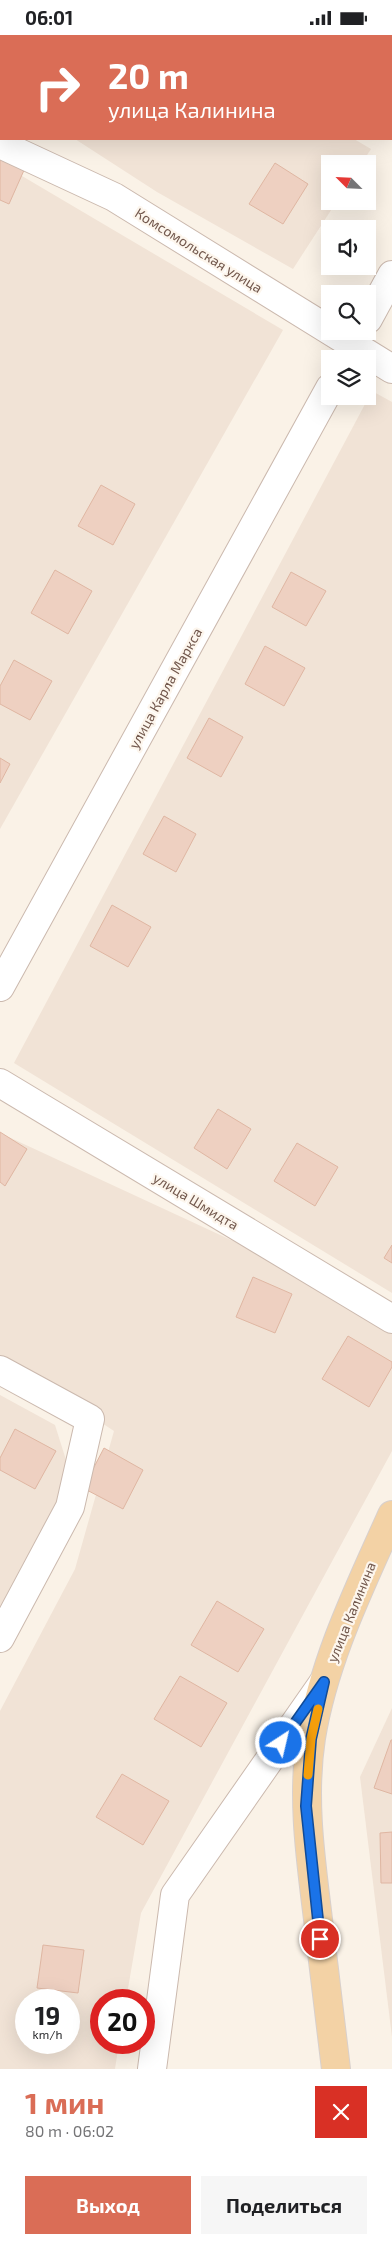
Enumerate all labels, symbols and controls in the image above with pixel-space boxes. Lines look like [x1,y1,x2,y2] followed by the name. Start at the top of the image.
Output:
[25,6,73,29] text: 06:01
[108,54,189,96] text: 20 m
[25,55,90,120] icon: right
[108,96,276,122] text: улица Калинина
[321,155,376,210] north arrow
[321,155,376,405] map controls
[132,204,266,296] street label: Комсомольская улица
[321,220,376,275] button: sound
[321,285,376,340] button: search
[321,350,376,405] button: layers
[125,625,205,751] street label: улица Карла Маркса
[150,1169,242,1233] street label: улица Шмидта
[323,1559,379,1665] street label: улица Калинина
[254,1716,306,1768] position arrow
[299,1918,341,1960] pin
[306,1925,334,1953] icon: arrive
[90,1989,155,2054] speed limit sign: 20
[35,2000,60,2030] text: 19
[33,2027,62,2041] text: km/h
[25,2084,104,2120] text: 1 мин
[315,2086,367,2138] button: close
[25,2121,114,2140] text: 80 m · 06:02
[25,2176,191,2234] button: Выход
[201,2176,367,2234] button: Поделиться

